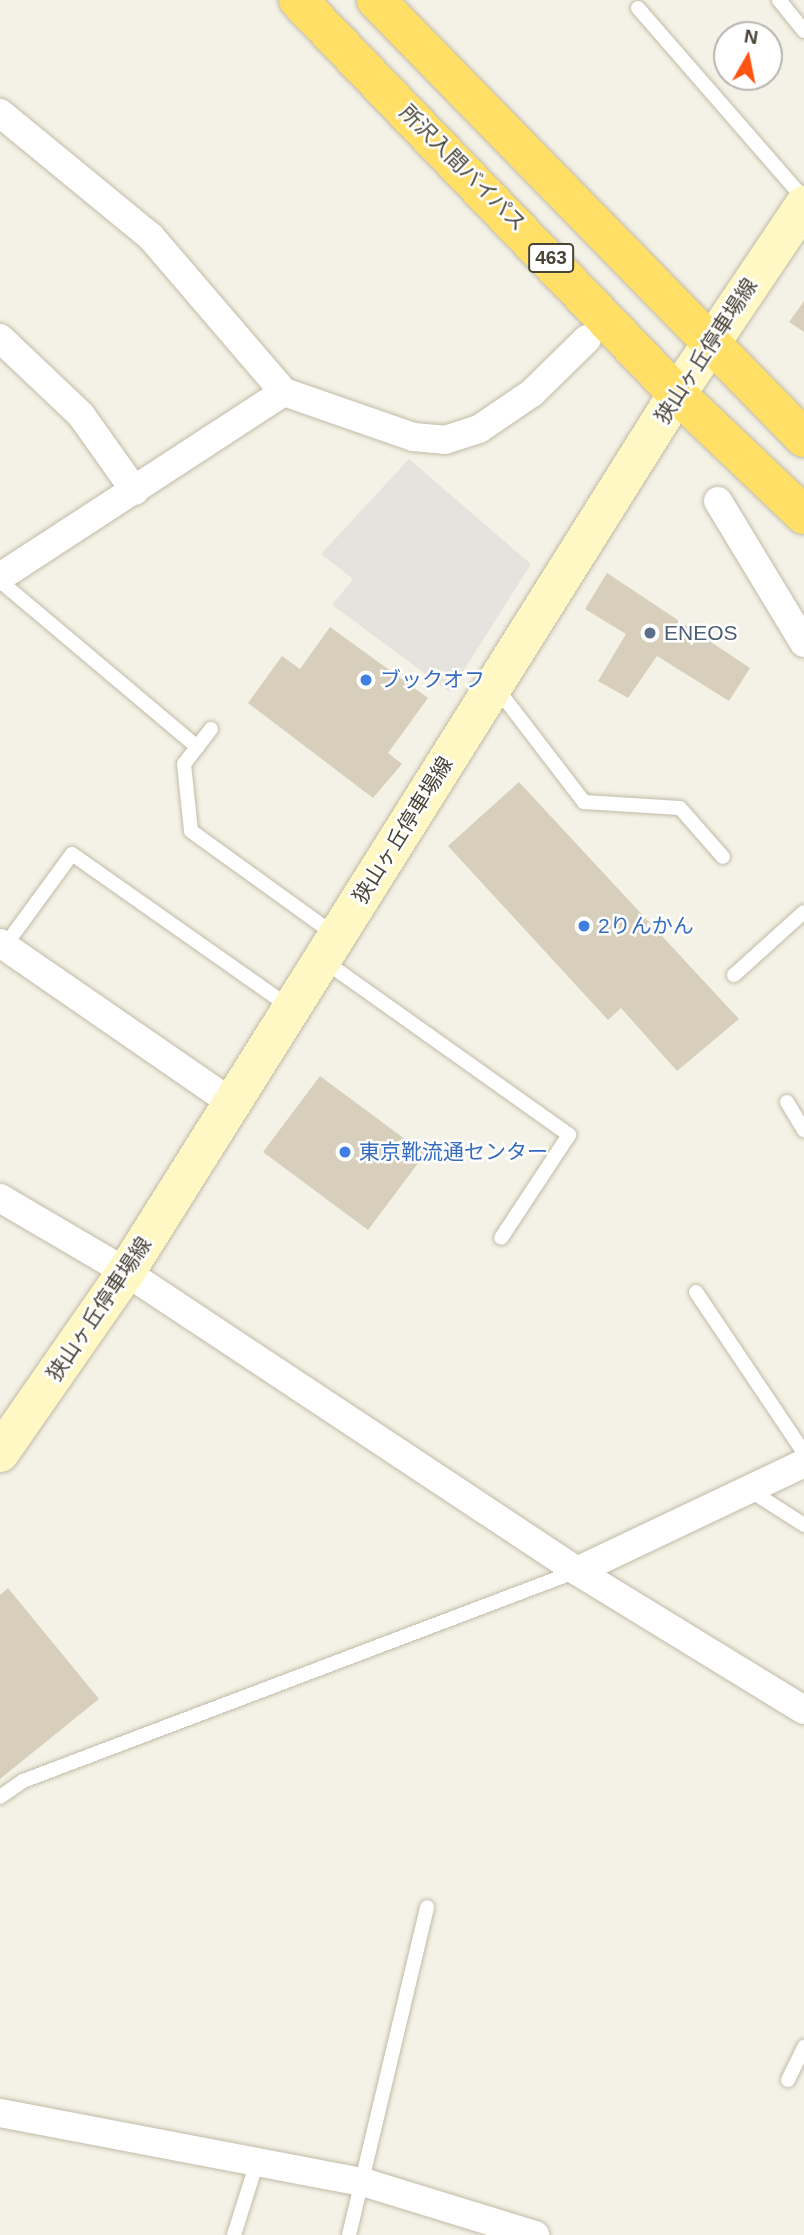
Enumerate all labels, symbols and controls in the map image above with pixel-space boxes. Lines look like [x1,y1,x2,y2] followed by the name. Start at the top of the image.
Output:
[713,21,783,91] north arrow
[743,25,759,48] text: N
[395,100,531,236] street label: 所沢入間バイパス
[526,242,576,274] road number: 463
[650,274,762,428] street label: 狭山ヶ丘停車場線
[664,620,738,646] place label: ENEOS
[642,625,658,641] marker: ENEOS
[380,667,485,693] place label: ブックオフ
[358,672,374,688] marker: ブックオフ
[348,752,458,908] street label: 狭山ヶ丘停車場線
[598,913,694,939] place label: 2りんかん
[576,918,592,934] marker: 2りんかん
[359,1139,548,1165] place label: 東京靴流通センター
[337,1144,353,1160] marker: 東京靴流通センター
[42,1232,156,1386] street label: 狭山ヶ丘停車場線

